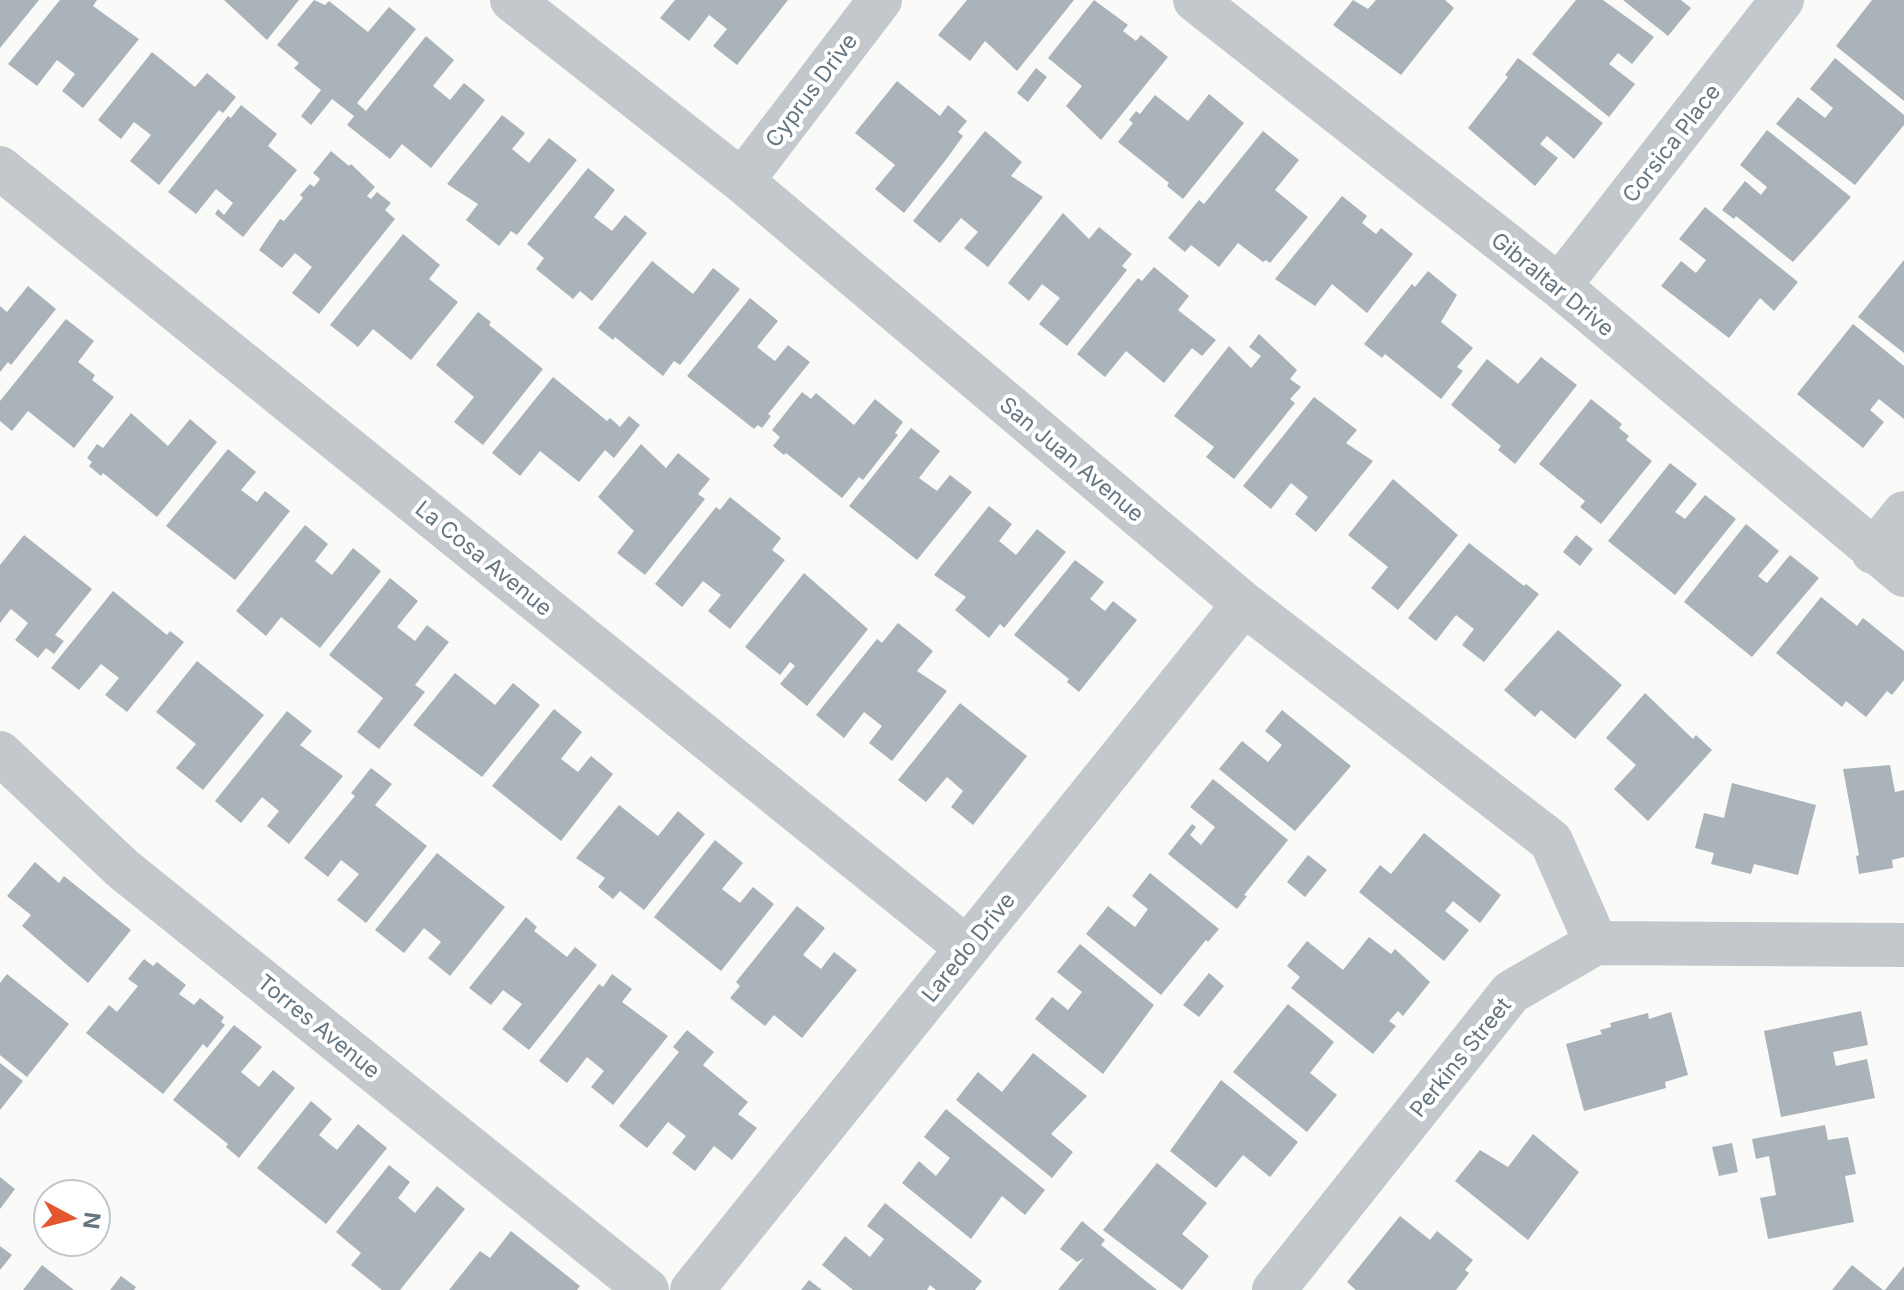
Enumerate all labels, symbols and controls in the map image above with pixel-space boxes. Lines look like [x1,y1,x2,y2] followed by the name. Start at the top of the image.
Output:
[760,28,862,152] street label: Cyprus Drive
[1617,79,1725,207] street label: Corsica Place
[1486,227,1620,341] street label: Gibraltar Drive
[995,391,1149,527] street label: San Juan Avenue
[411,495,557,621] street label: La Cosa Avenue
[916,887,1020,1007] street label: Laredo Drive
[252,969,386,1083] street label: Torres Avenue
[1404,992,1516,1122] street label: Perkins Street
[32,1178,112,1258] north arrow
[78,1211,106,1230] text: N

